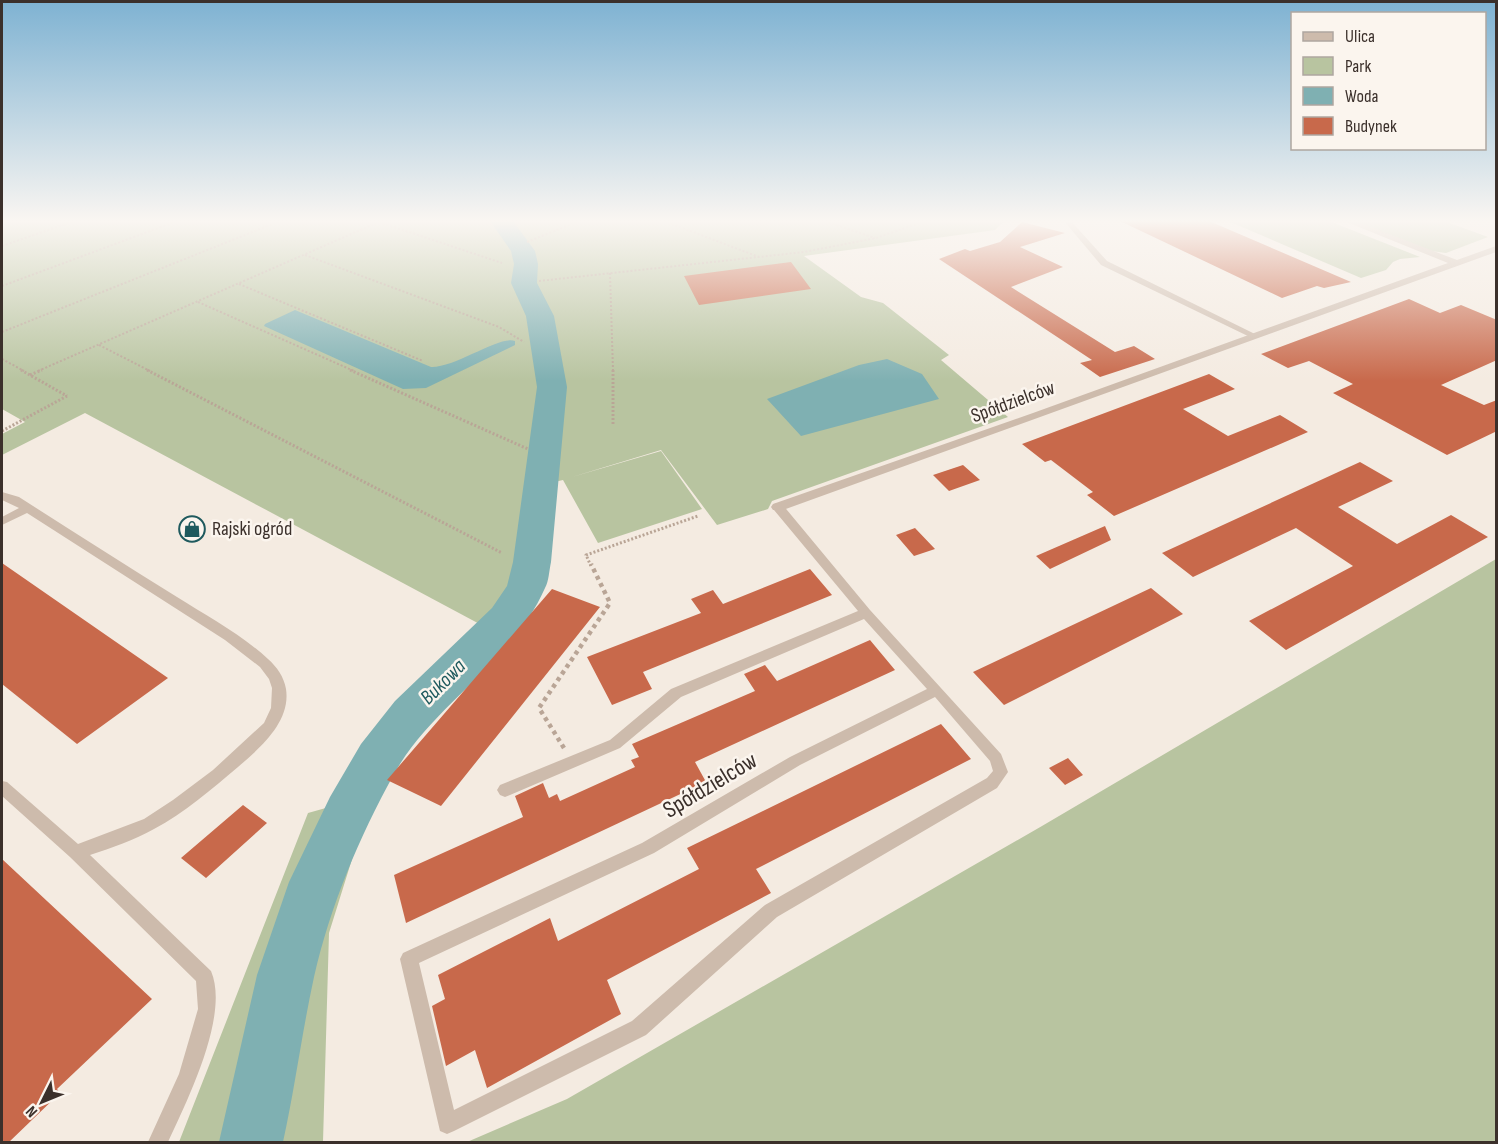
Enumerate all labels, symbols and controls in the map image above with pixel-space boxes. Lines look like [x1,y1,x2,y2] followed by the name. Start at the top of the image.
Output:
[1291,12,1486,150] legend
[1345,26,1375,47] text: Ulica
[1345,56,1371,77] text: Park
[1345,86,1378,107] text: Woda
[1345,116,1397,137] text: Budynek
[968,376,1058,428] street label: Spółdzielców
[177,514,207,544] shop icon: Rajski ogród
[212,517,292,541] place label: Rajski ogród
[415,654,471,710] water label: Bukowa
[658,746,762,824] street label: Spółdzielców
[12,1072,72,1132] north arrow
[22,1102,42,1121] text: N

